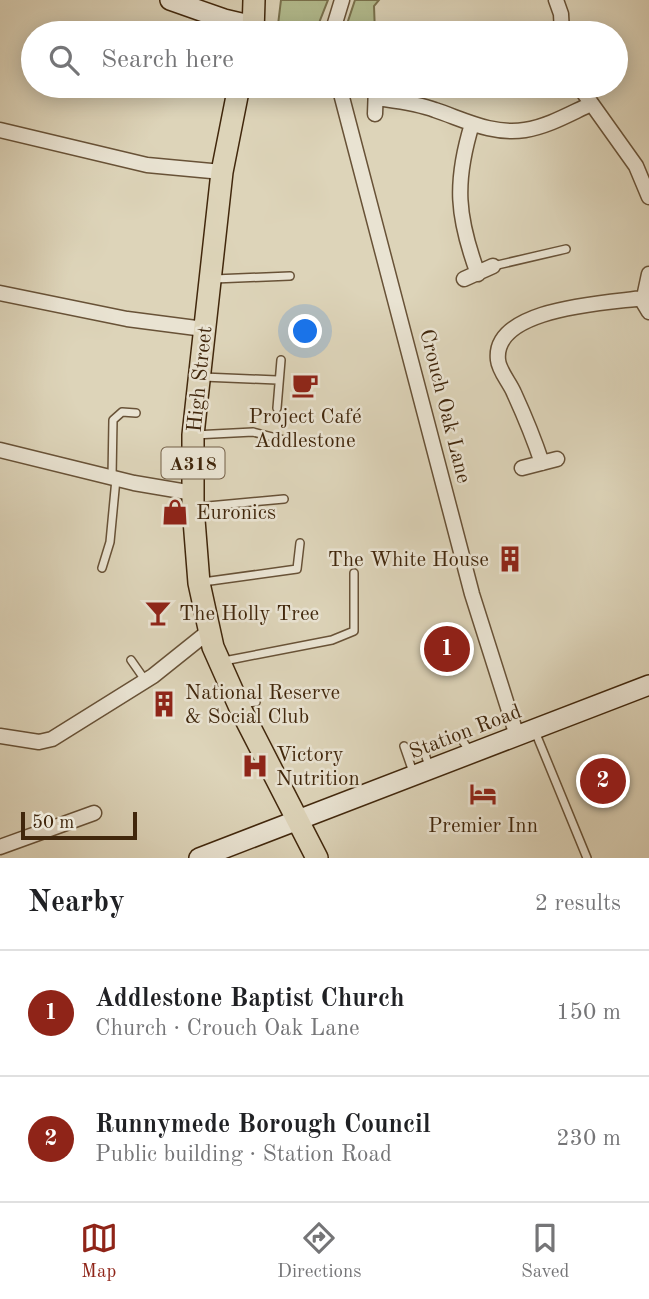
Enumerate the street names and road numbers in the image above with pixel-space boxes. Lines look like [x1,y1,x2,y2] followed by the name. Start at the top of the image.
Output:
[184,325,217,433] street label: High Street
[415,327,474,486] street label: Crouch Oak Lane
[162,447,224,478] road number: A318
[407,701,524,763] street label: Station Road

